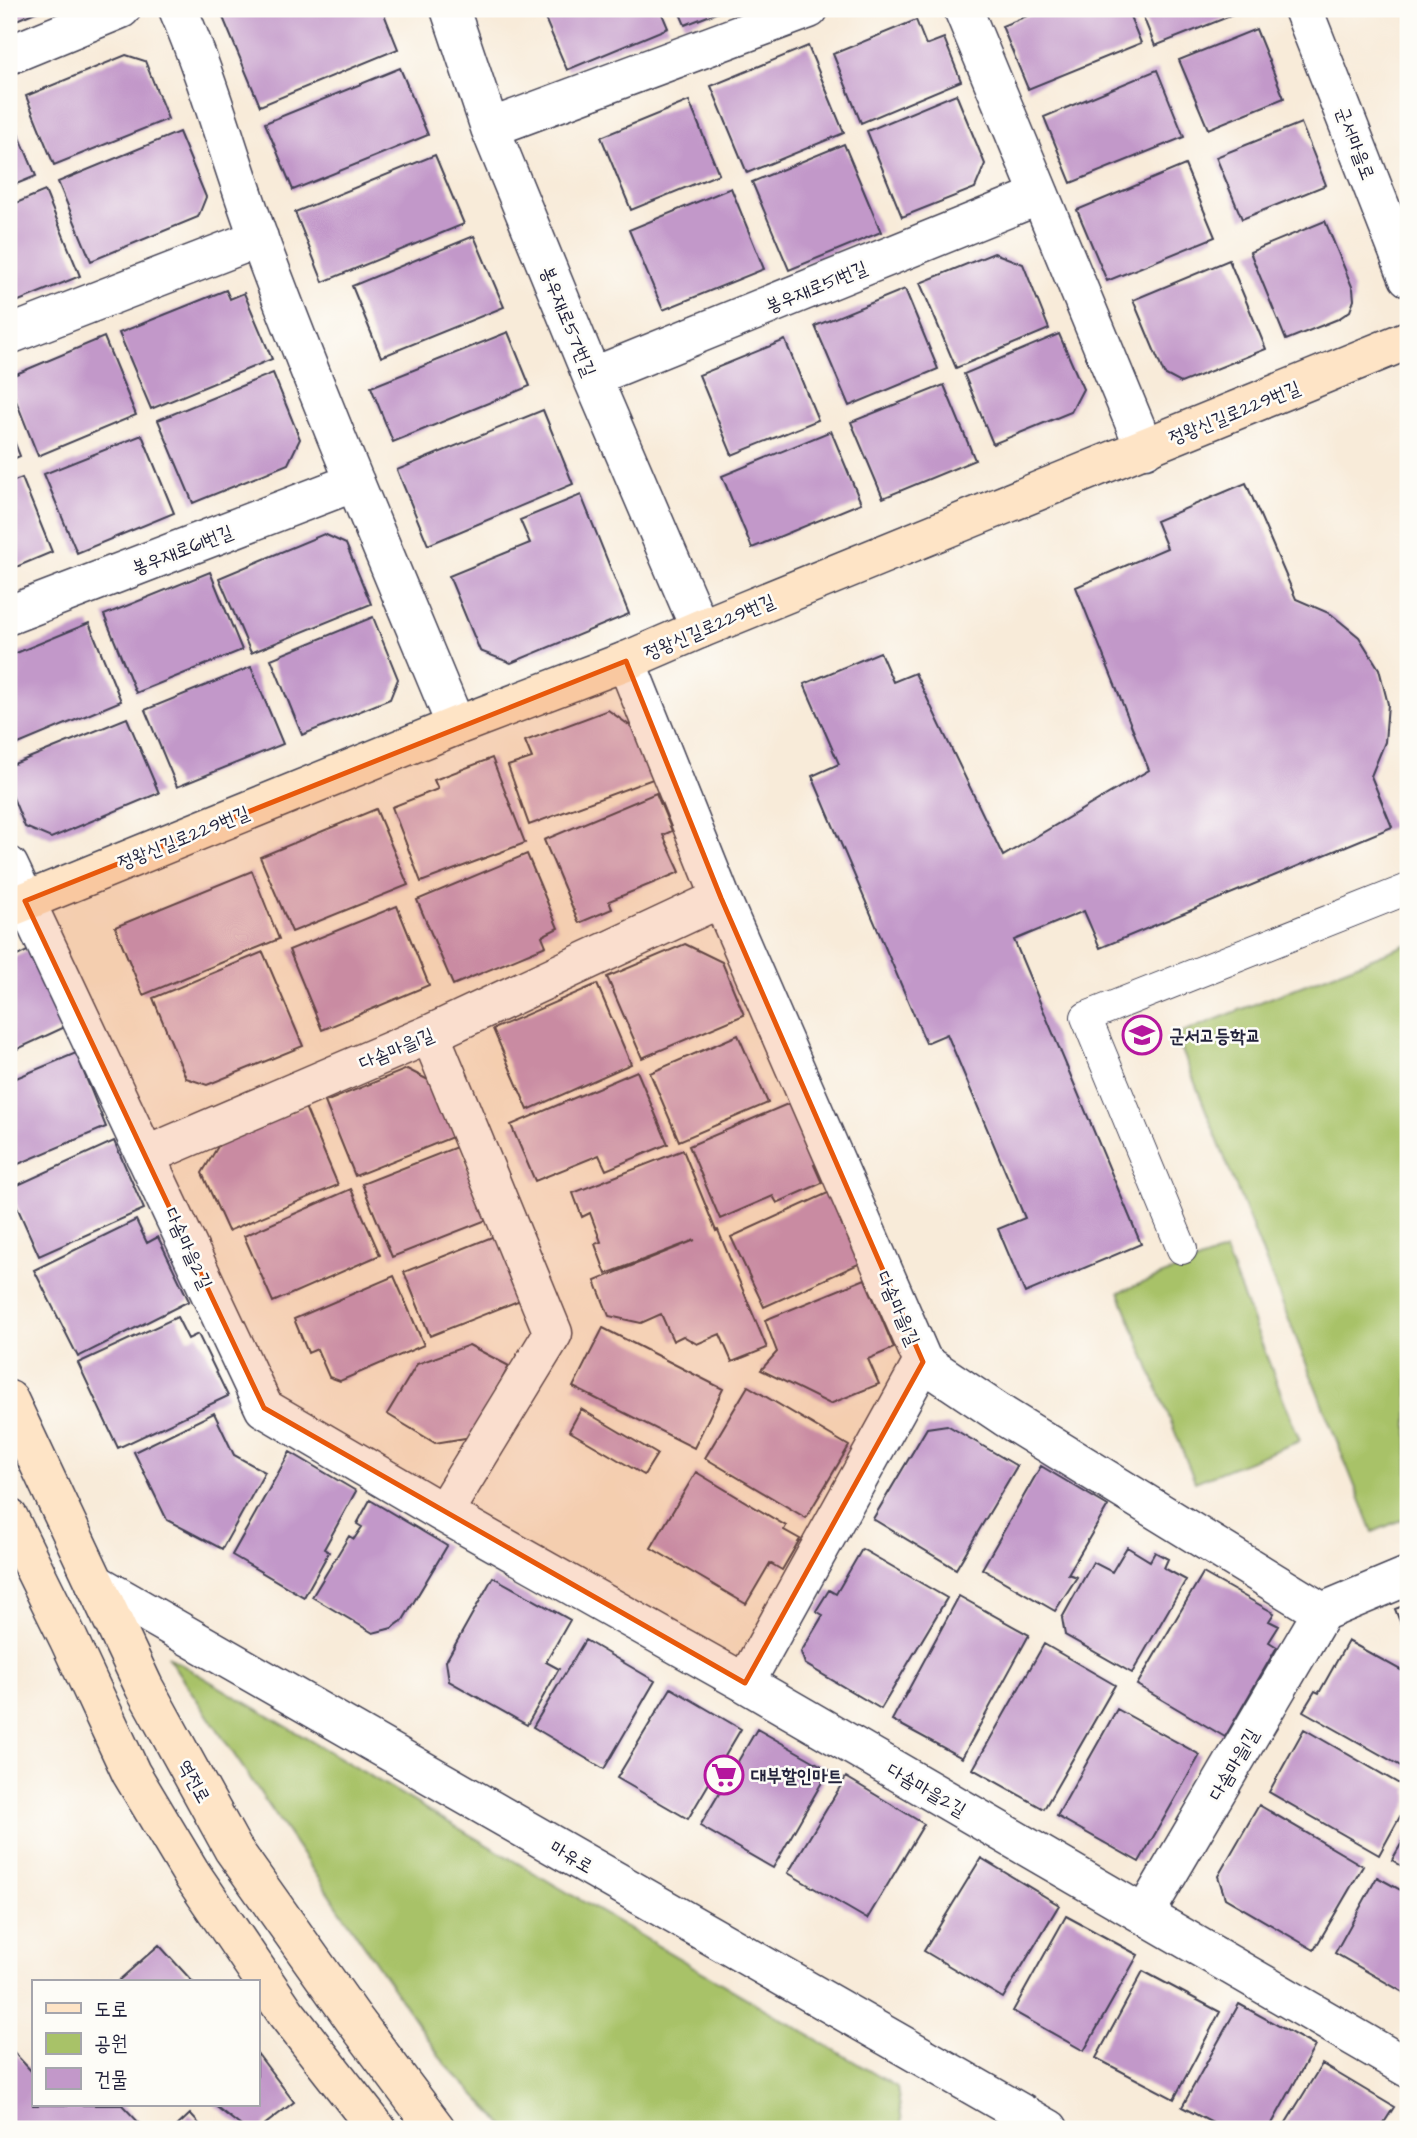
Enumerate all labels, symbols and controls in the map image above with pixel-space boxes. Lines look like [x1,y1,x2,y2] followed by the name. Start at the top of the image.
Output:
[1328,103,1381,184] street label: 군서마을로
[762,255,872,320] street label: 봉우재로51번길
[533,262,602,381] street label: 봉우재로57번길
[1165,375,1304,452] street label: 정왕신길로229번길
[128,519,237,582] street label: 봉우재로61번길
[640,588,779,667] street label: 정왕신길로229번길
[114,800,253,877] street label: 정왕신길로229번길
[1121,1014,1163,1056] school or university icon: 군서고등학교
[355,1022,438,1077] street label: 다솜마을1길
[1169,1023,1261,1050] place label: 군서고등학교
[157,1203,218,1294] street label: 다솜마을2길
[869,1267,926,1350] street label: 다솜마을1길
[1203,1724,1266,1806] street label: 다솜마을1길
[703,1754,745,1796] supermarket icon: 대부할인마트
[171,1755,217,1808] street label: 역전로
[882,1757,971,1824] street label: 다솜마을2길
[751,1763,843,1790] place label: 대부할인마트
[545,1834,598,1880] street label: 마유로
[32,1980,259,2106] legend
[94,1995,128,2024] text: 도로
[94,2029,128,2058] text: 공원
[94,2065,128,2094] text: 건물

